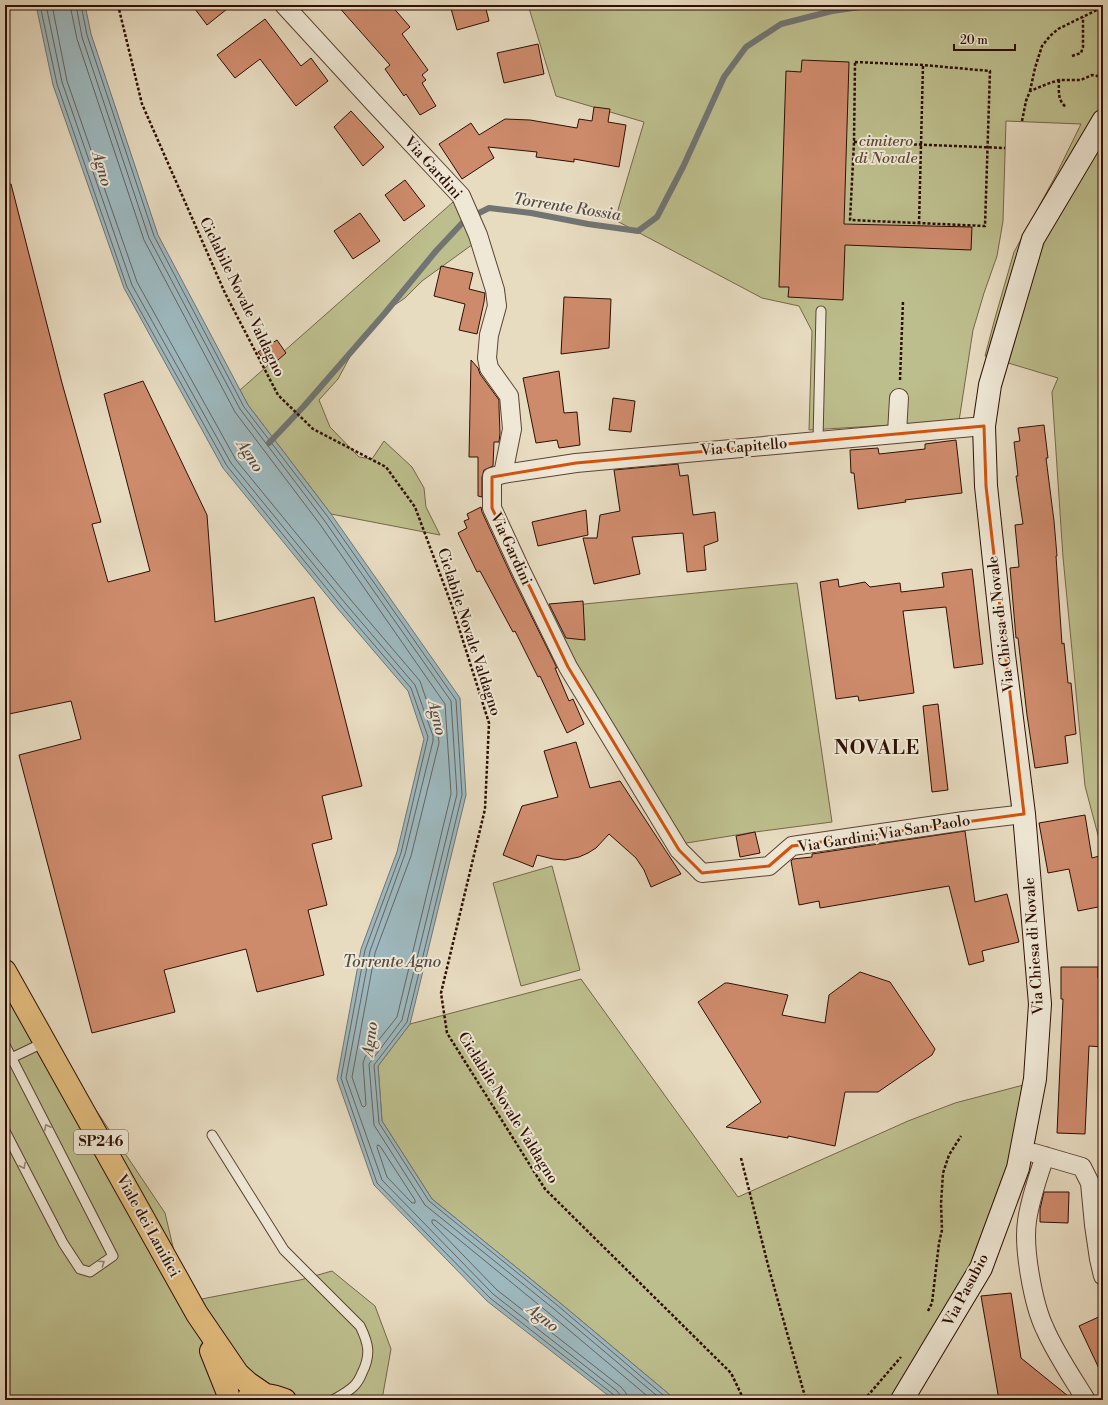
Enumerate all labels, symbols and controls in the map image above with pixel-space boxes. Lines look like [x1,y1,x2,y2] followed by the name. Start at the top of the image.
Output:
[954,26,1015,52] scale bar
[960,33,988,48] text: 20 m
[399,132,466,203] street label: Via Gardini
[855,132,917,168] park label: cimitero di Novale
[87,148,116,189] water label: Agno
[512,189,622,225] water label: Torrente Rossia
[195,214,289,380] street label: Ciclabile Novale Valdagno
[231,434,268,476] water label: Agno
[699,434,788,460] street label: Via Capitello
[486,509,536,588] street label: Via Gardini
[433,546,505,718] street label: Ciclabile Novale Valdagno
[983,555,1019,694] street label: Via Chiesa di Novale
[423,697,451,737] water label: Agno
[834,736,920,760] district label: NOVALE
[796,811,971,857] street label: Via Gardini;Via San Paolo
[1020,877,1048,1016] street label: Via Chiesa di Novale
[343,952,441,972] water label: Torrente Agno
[357,1020,382,1060] water label: Agno
[453,1029,563,1187] street label: Ciclabile Novale Valdagno
[44,1123,52,1131] one-way arrow
[74,1130,128,1154] road number: SP246
[18,1161,26,1169] one-way arrow
[111,1170,184,1281] street label: Viale dei Lanifici
[938,1250,993,1330] street label: Via Pasubio
[98,1261,105,1268] one-way arrow
[521,1298,563,1337] water label: Agno

